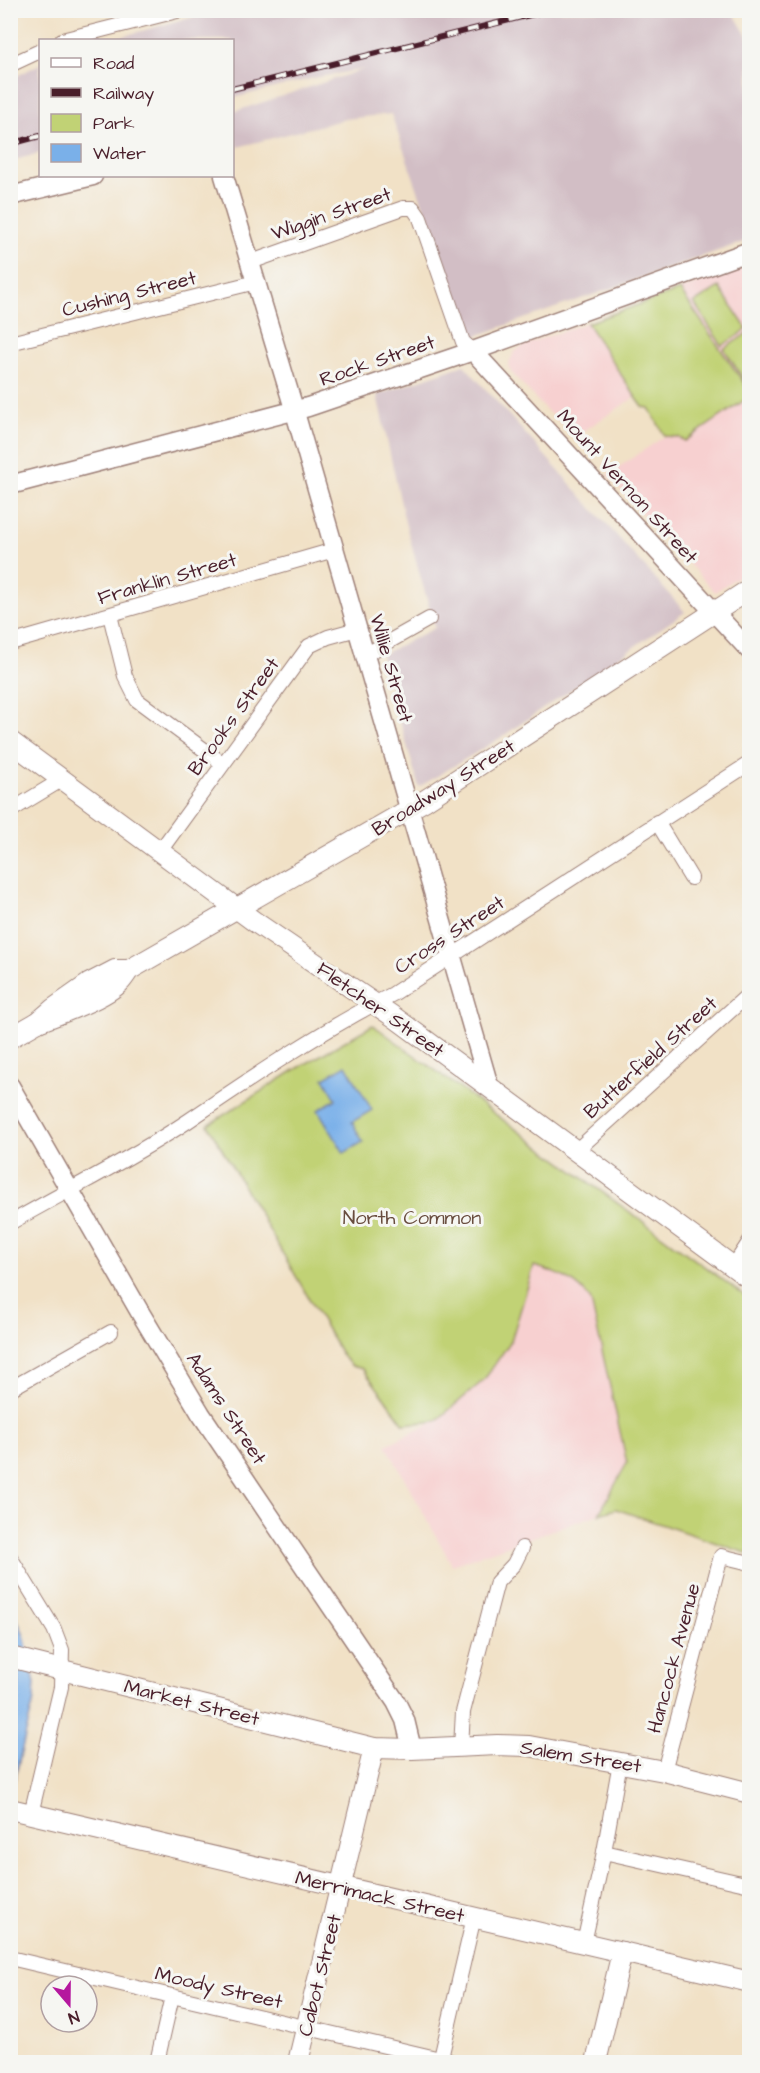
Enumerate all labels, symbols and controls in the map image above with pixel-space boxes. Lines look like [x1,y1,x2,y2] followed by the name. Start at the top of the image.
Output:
[39,39,234,177] legend
[93,51,134,76] text: Road
[93,81,154,107] text: Railway
[93,111,135,136] text: Park
[93,141,146,166] text: Water
[268,180,395,249] street label: Wiggin Street
[59,264,199,325] street label: Cushing Street
[316,328,439,394] street label: Rock Street
[550,403,704,570] street label: Mount Vernon Street
[95,546,240,612] street label: Franklin Street
[362,611,420,726] street label: Willie Street
[181,652,286,781] street label: Brooks Street
[367,733,521,844] street label: Broadway Street
[389,889,510,981] street label: Cross Street
[311,955,450,1064] street label: Fletcher Street
[578,990,724,1125] street label: Butterfield Street
[343,1204,481,1232] park label: North Common
[179,1347,273,1470] street label: Adams Street
[640,1580,707,1736] street label: Hancock Avenue
[121,1673,262,1733] street label: Market Street
[518,1734,643,1780] street label: Salem Street
[292,1864,467,1930] street label: Merrimack Street
[291,1911,349,2039] street label: Cabot Street
[152,1960,285,2017] street label: Moody Street
[39,1974,99,2034] north arrow
[65,2005,82,2029] text: N

